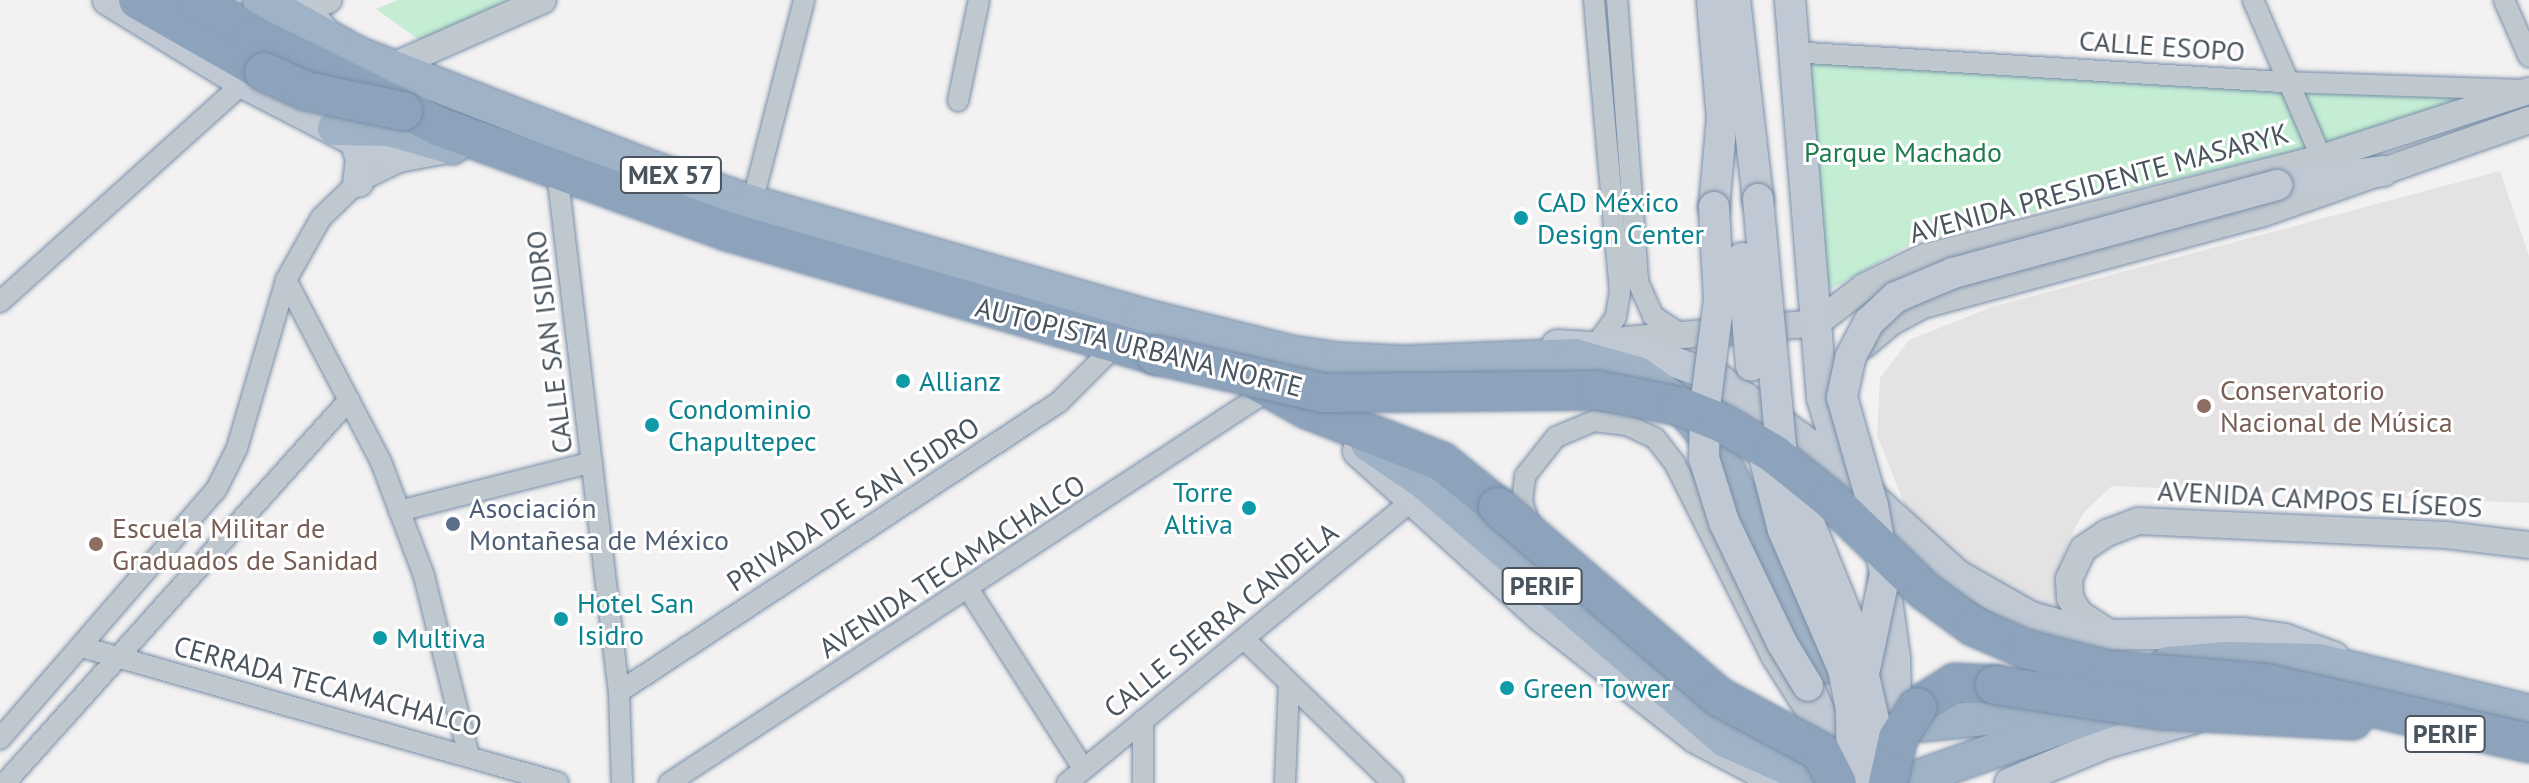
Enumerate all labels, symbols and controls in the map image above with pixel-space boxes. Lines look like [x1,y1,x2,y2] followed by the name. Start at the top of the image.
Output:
[2078,23,2246,69] street label: CALLE ESOPO
[1905,116,2293,250] street label: AVENIDA PRESIDENTE MASARYK
[1804,135,2002,169] park label: Parque Machado
[619,153,723,197] road number: MEX 57
[1537,185,1704,251] place label: CAD México Design Center
[1512,209,1530,227] marker: CAD México Design Center
[519,228,579,456] street label: CALLE SAN ISIDRO
[971,290,1307,404] street label: AUTOPISTA URBANA NORTE
[919,364,1001,398] place label: Allianz
[894,372,912,390] marker: Allianz
[2220,373,2453,439] place label: Conservatorio Nacional de Música
[668,392,817,458] place label: Condominio Chapultepec
[2195,397,2213,415] marker: Conservatorio Nacional de Música
[720,409,986,599] street label: PRIVADA DE SAN ISIDRO
[643,416,661,434] marker: Condominio Chapultepec
[812,467,1092,665] street label: AVENIDA TECAMACHALCO
[2156,474,2484,524] street label: AVENIDA CAMPOS ELÍSEOS
[1164,475,1233,541] place label: Torre Altiva
[469,491,729,557] place label: Asociación Montañesa de México
[1240,499,1258,517] marker: Torre Altiva
[112,511,378,577] place label: Escuela Militar de Graduados de Sanidad
[444,515,462,533] marker: Asociación Montañesa de México
[1097,515,1345,725] street label: CALLE SIERRA CANDELA
[87,535,105,553] marker: Escuela Militar de Graduados de Sanidad
[1500,564,1584,608] road number: PERIF
[577,586,694,652] place label: Hotel San Isidro
[552,610,570,628] marker: Hotel San Isidro
[396,621,486,655] place label: Multiva
[169,628,487,744] street label: CERRADA TECAMACHALCO
[371,629,389,647] marker: Multiva
[1523,671,1671,705] place label: Green Tower
[1498,679,1516,697] marker: Green Tower
[2403,712,2487,756] road number: PERIF

